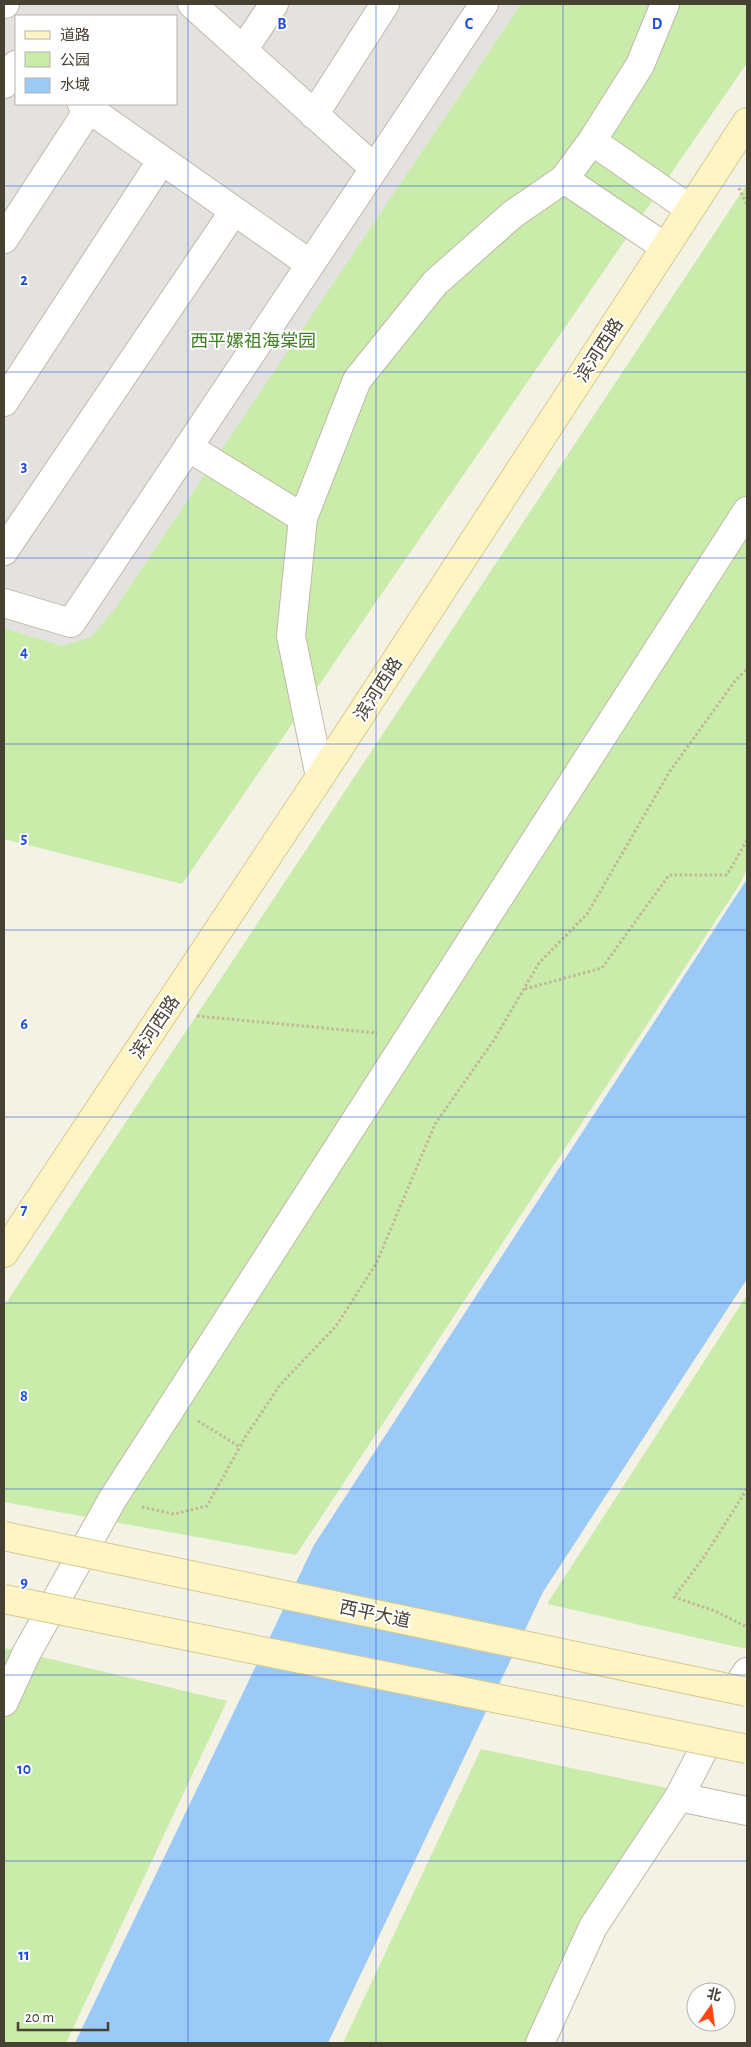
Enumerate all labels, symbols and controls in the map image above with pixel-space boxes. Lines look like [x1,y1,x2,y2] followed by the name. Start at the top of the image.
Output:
[15,15,178,105] legend
[277,16,287,32] text: B
[465,16,474,32] text: C
[652,16,663,32] text: D
[60,27,90,43] text: 道路
[60,52,90,68] text: 公园
[60,77,90,93] text: 水域
[20,272,28,288] text: 2
[571,314,627,386] street label: 滨河西路
[190,331,316,351] park label: 西平嫘祖海棠园
[21,458,28,474] text: 3
[20,644,28,660] text: 4
[350,653,406,725] street label: 滨河西路
[21,830,28,846] text: 5
[127,992,183,1062] street label: 滨河西路
[20,1016,28,1032] text: 6
[21,1202,28,1218] text: 7
[20,1388,28,1404] text: 8
[20,1574,28,1590] text: 9
[338,1597,412,1631] street label: 西平大道
[17,1761,31,1777] text: 10
[18,1947,30,1963] text: 11
[686,1982,736,2032] north arrow
[705,1986,723,2004] text: 北
[18,2000,108,2032] scale bar
[25,2010,54,2025] text: 20 m

